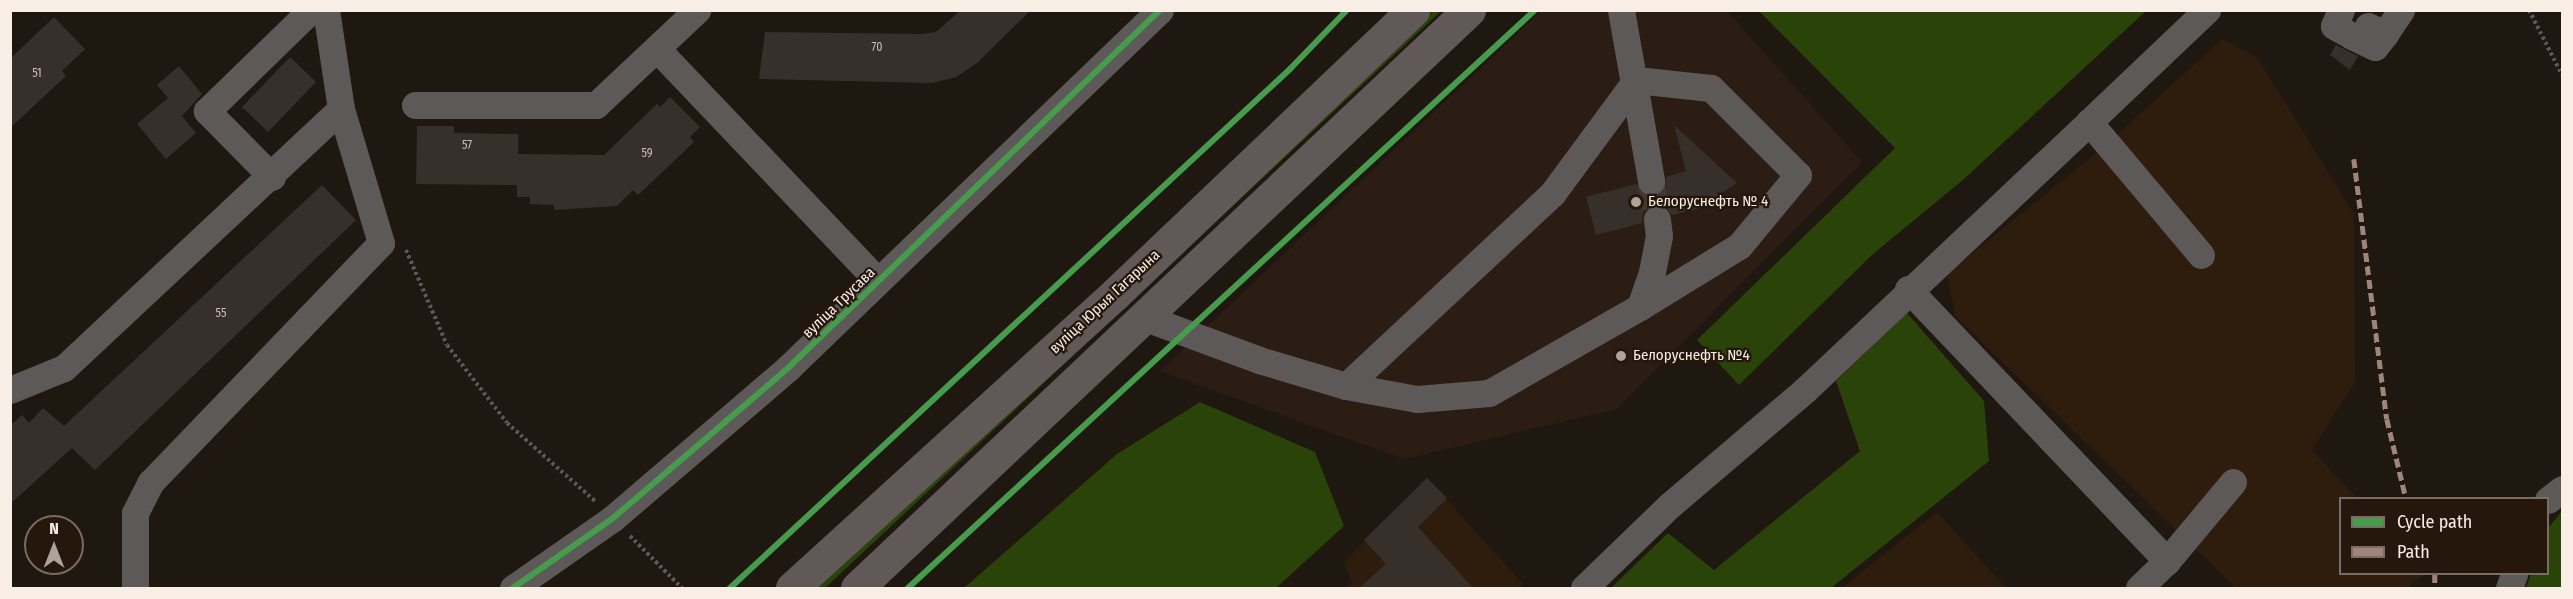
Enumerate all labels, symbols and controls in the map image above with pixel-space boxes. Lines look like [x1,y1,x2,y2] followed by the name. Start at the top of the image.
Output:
[872,41,882,55] house number: 70
[32,67,42,81] house number: 51
[462,139,472,153] house number: 57
[641,147,653,161] house number: 59
[1648,193,1768,211] place label: Белоруснефть № 4
[1629,195,1643,209] marker: Белоруснефть № 4
[1046,246,1164,358] street label: вуліца Юрыя Гагарына
[799,264,879,342] street label: вуліца Трусава
[216,307,226,321] house number: 55
[1633,347,1750,365] place label: Белоруснефть №4
[1614,349,1628,363] marker: Белоруснефть №4
[2339,497,2549,575] legend
[2397,511,2472,533] text: Cycle path
[24,515,84,575] north arrow
[49,519,59,538] text: N
[2397,541,2430,563] text: Path

